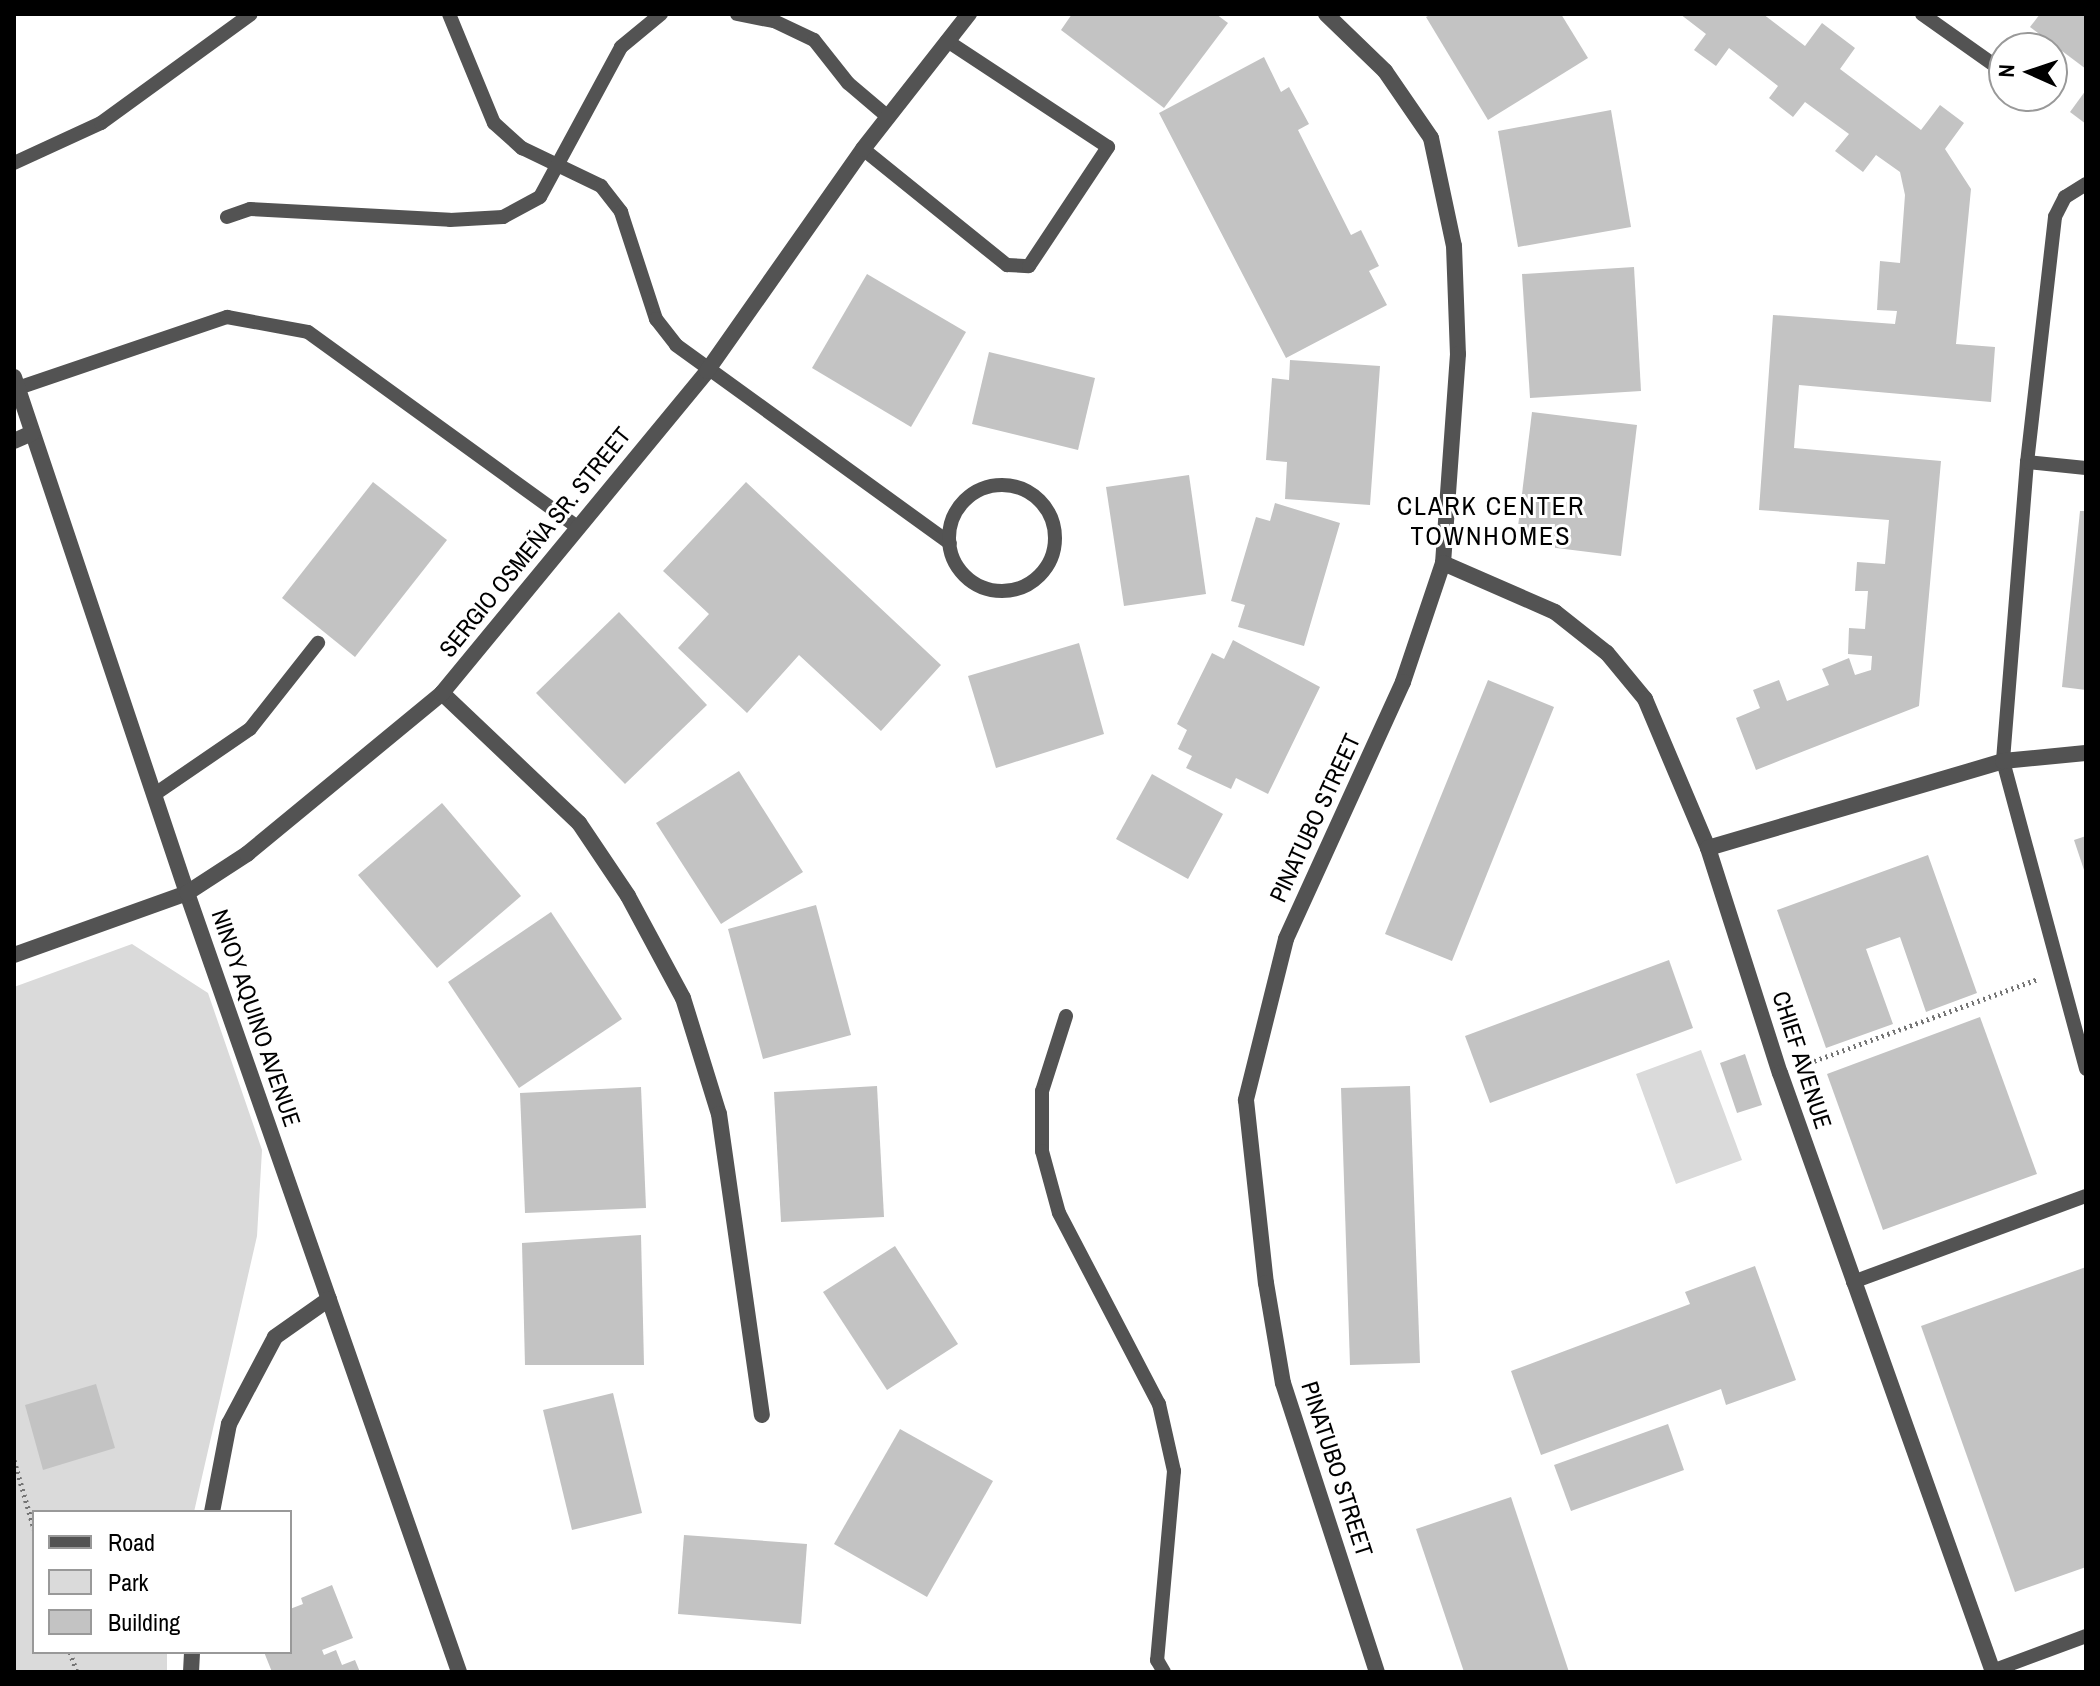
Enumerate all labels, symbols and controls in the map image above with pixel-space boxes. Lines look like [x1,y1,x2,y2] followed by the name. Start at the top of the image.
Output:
[1988,32,2068,112] north arrow
[1991,64,2021,78] text: N
[433,421,637,663] street label: SERGIO OSMEÑA SR. STREET
[1397,490,1585,552] district label: CLARK CENTER TOWNHOMES
[1263,729,1367,907] street label: PINATUBO STREET
[205,904,307,1132] street label: NINOY AQUINO AVENUE
[1766,987,1838,1133] street label: CHIEF AVENUE
[1295,1378,1379,1560] street label: PINATUBO STREET
[32,1510,292,1654] legend
[108,1526,155,1558] text: Road
[108,1566,148,1598] text: Park
[108,1606,180,1638] text: Building

